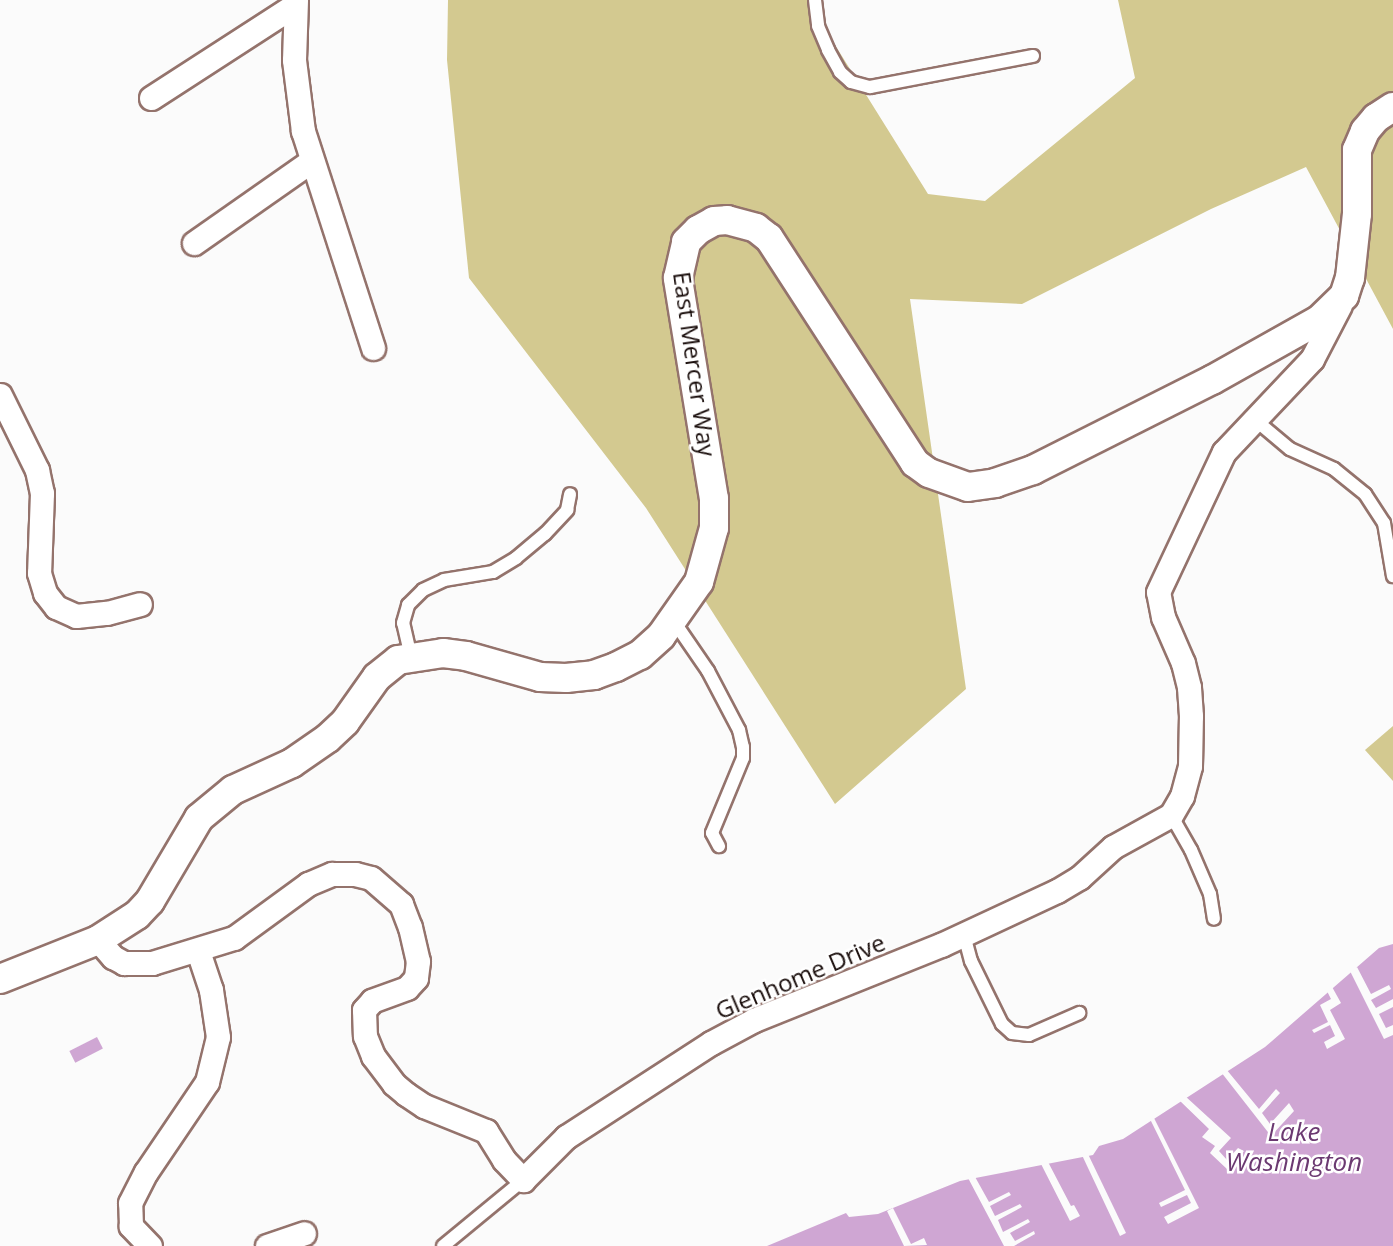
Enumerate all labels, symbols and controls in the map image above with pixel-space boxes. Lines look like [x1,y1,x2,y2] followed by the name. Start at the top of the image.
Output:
[668,270,722,458] street label: East Mercer Way
[711,927,889,1025] street label: Glenhome Drive
[1226,1116,1362,1178] water label: Lake Washington

